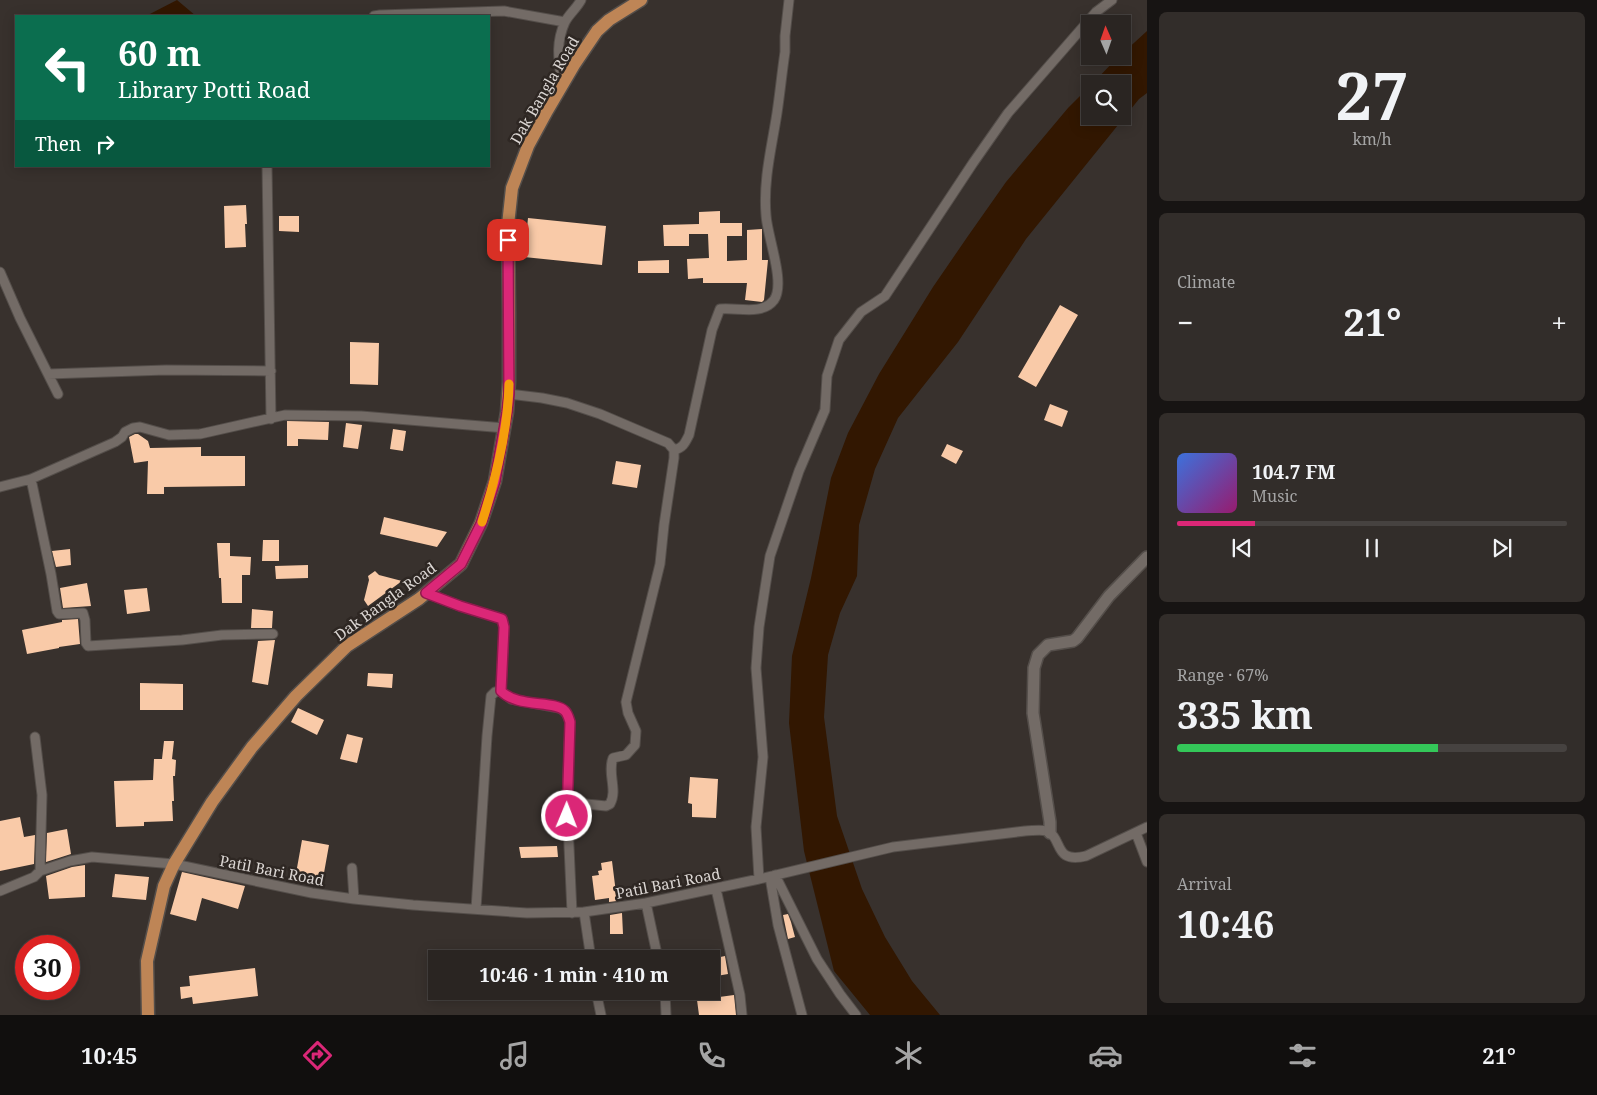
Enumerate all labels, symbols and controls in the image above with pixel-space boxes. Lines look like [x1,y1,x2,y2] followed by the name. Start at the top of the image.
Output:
[1081,15,1131,65] north arrow
[1081,15,1131,125] map controls
[118,29,201,76] text: 60 m
[505,33,583,147] street label: Dak Bangla Road
[35,35,100,100] icon: left
[1335,51,1409,139] text: 27
[118,74,310,104] text: Library Potti Road
[1081,75,1131,125] button: search
[1352,128,1392,150] text: km/h
[91,130,119,158] icon: right
[35,131,81,157] text: Then
[487,219,529,261] pin
[494,226,522,254] icon: arrive
[1177,271,1235,293] text: Climate
[1343,295,1401,347] text: 21°
[1177,303,1193,341] text: −
[1551,303,1567,341] text: +
[1252,459,1335,485] text: 104.7 FM
[1252,485,1297,507] text: Music
[1228,534,1256,562] icon: previous
[1358,534,1386,562] icon: pause
[1488,534,1516,562] icon: next
[330,557,440,645] street label: Dak Bangla Road
[1177,664,1269,686] text: Range · 67%
[1177,688,1313,740] text: 335 km
[540,789,592,841] position arrow
[218,850,326,890] street label: Patil Bari Road
[614,863,722,903] street label: Patil Bari Road
[1177,873,1232,895] text: Arrival
[1177,897,1274,949] text: 10:46
[15,935,80,1000] speed limit sign: 30
[479,962,669,988] text: 10:46 · 1 min · 410 m
[300,1038,335,1073] icon: directions
[497,1038,532,1073] icon: music
[694,1038,729,1073] icon: phone
[891,1038,926,1073] icon: climate
[1088,1038,1123,1073] icon: car
[1285,1038,1320,1073] icon: filters
[81,1040,137,1070] text: 10:45
[1482,1040,1516,1070] text: 21°

